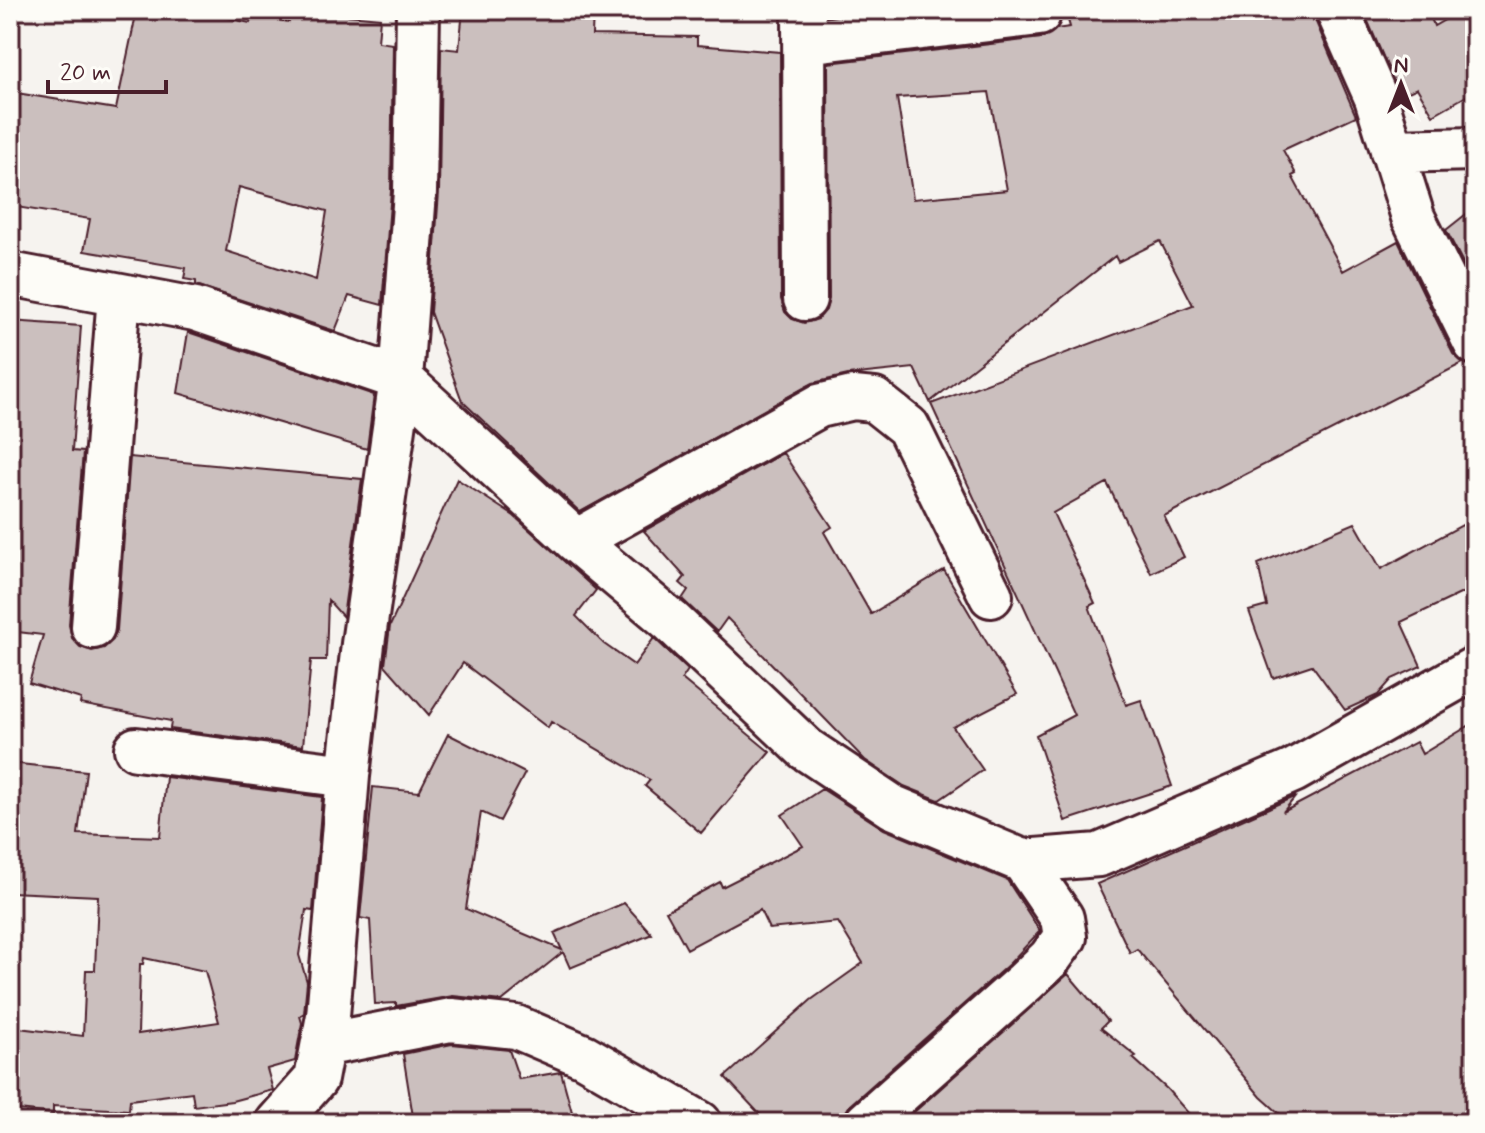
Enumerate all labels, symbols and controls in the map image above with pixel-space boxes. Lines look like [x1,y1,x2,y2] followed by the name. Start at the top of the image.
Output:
[48,44,166,94] scale bar
[1361,44,1441,124] north arrow
[1394,52,1408,80] text: N
[60,58,111,89] text: 20 m

